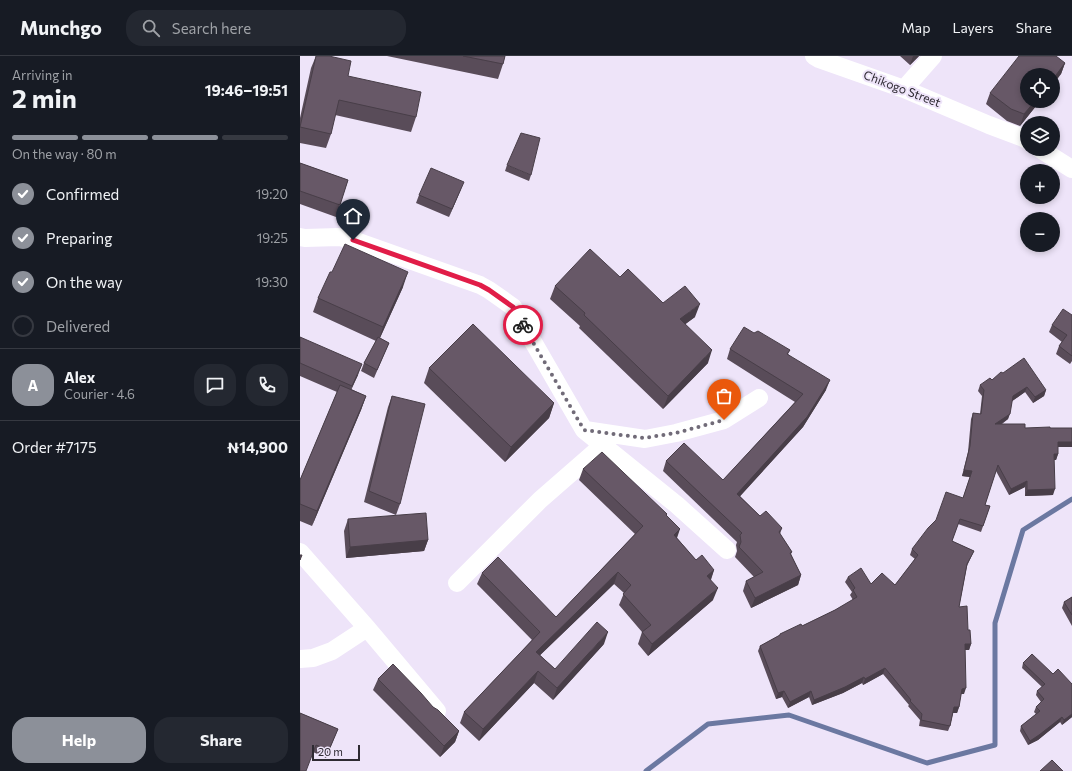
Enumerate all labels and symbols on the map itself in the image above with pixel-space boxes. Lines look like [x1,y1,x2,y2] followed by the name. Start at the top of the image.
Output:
[862,67,943,109] street label: Chikogo Street
[336,199,370,240] pin
[503,305,543,345] courier
[707,379,741,420] pin
[312,743,360,762] scale bar

